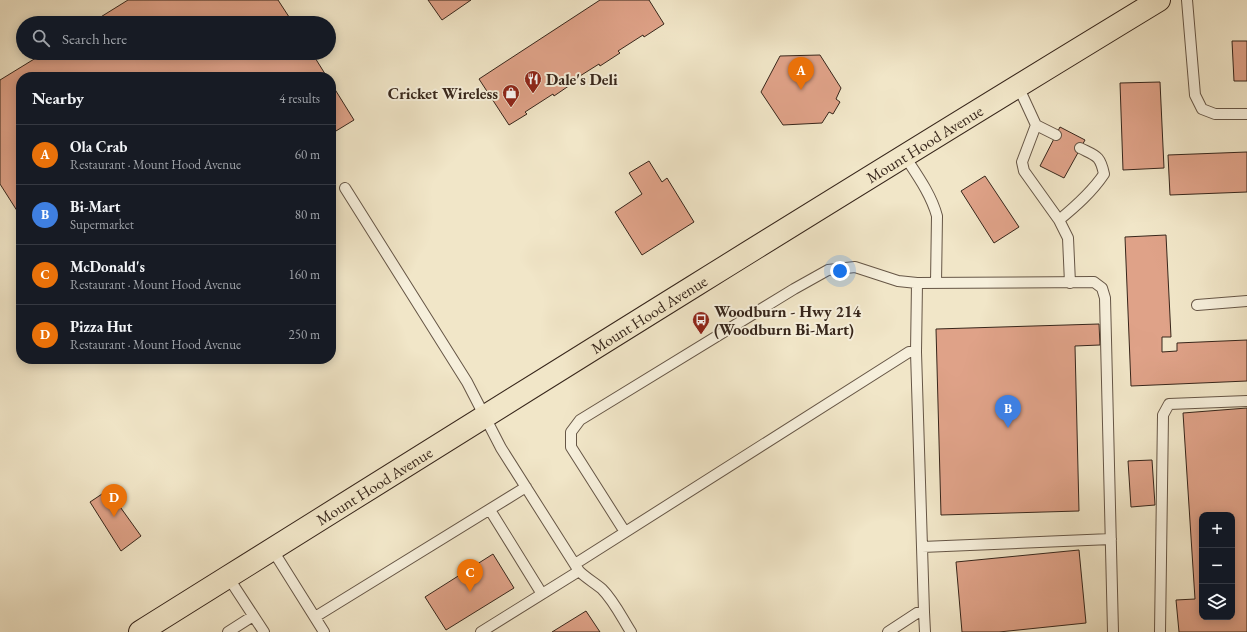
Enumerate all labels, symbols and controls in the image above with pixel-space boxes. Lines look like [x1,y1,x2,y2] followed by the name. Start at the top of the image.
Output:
[16,16,336,60] search box
[30,27,52,49] icon: search
[62,29,127,48] text: Search here
[788,57,814,90] pin: A
[523,69,543,94] restaurant icon: Dale's Deli
[546,69,618,90] place label: Dale's Deli
[388,83,498,104] place label: Cricket Wireless
[501,83,521,108] shop icon: Cricket Wireless
[32,87,84,109] text: Nearby
[279,90,320,107] text: 4 results
[862,100,987,188] street label: Mount Hood Avenue
[70,137,127,156] text: Ola Crab
[40,146,50,163] text: A
[295,146,320,163] text: 60 m
[70,156,241,173] text: Restaurant · Mount Hood Avenue
[70,197,120,216] text: Bi-Mart
[41,206,49,223] text: B
[295,206,320,223] text: 80 m
[70,216,134,233] text: Supermarket
[70,257,145,276] text: McDonald's
[830,261,850,281] your location
[40,266,50,283] text: C
[289,266,320,283] text: 160 m
[587,271,711,359] street label: Mount Hood Avenue
[70,276,241,293] text: Restaurant · Mount Hood Avenue
[714,301,861,340] place label: Woodburn - Hwy 214 (Woodburn Bi-Mart)
[691,310,711,335] bus stop icon: Woodburn - Hwy 214 (Woodburn Bi-Mart)
[70,317,132,336] text: Pizza Hut
[40,326,50,343] text: D
[289,326,320,343] text: 250 m
[70,336,241,353] text: Restaurant · Mount Hood Avenue
[995,395,1021,428] pin: B
[312,442,436,530] street label: Mount Hood Avenue
[101,484,127,517] pin: D
[1199,512,1235,620] map controls
[1199,512,1235,548] button: +
[1199,548,1235,584] button: −
[457,559,483,592] pin: C
[1199,584,1235,620] button: layers

